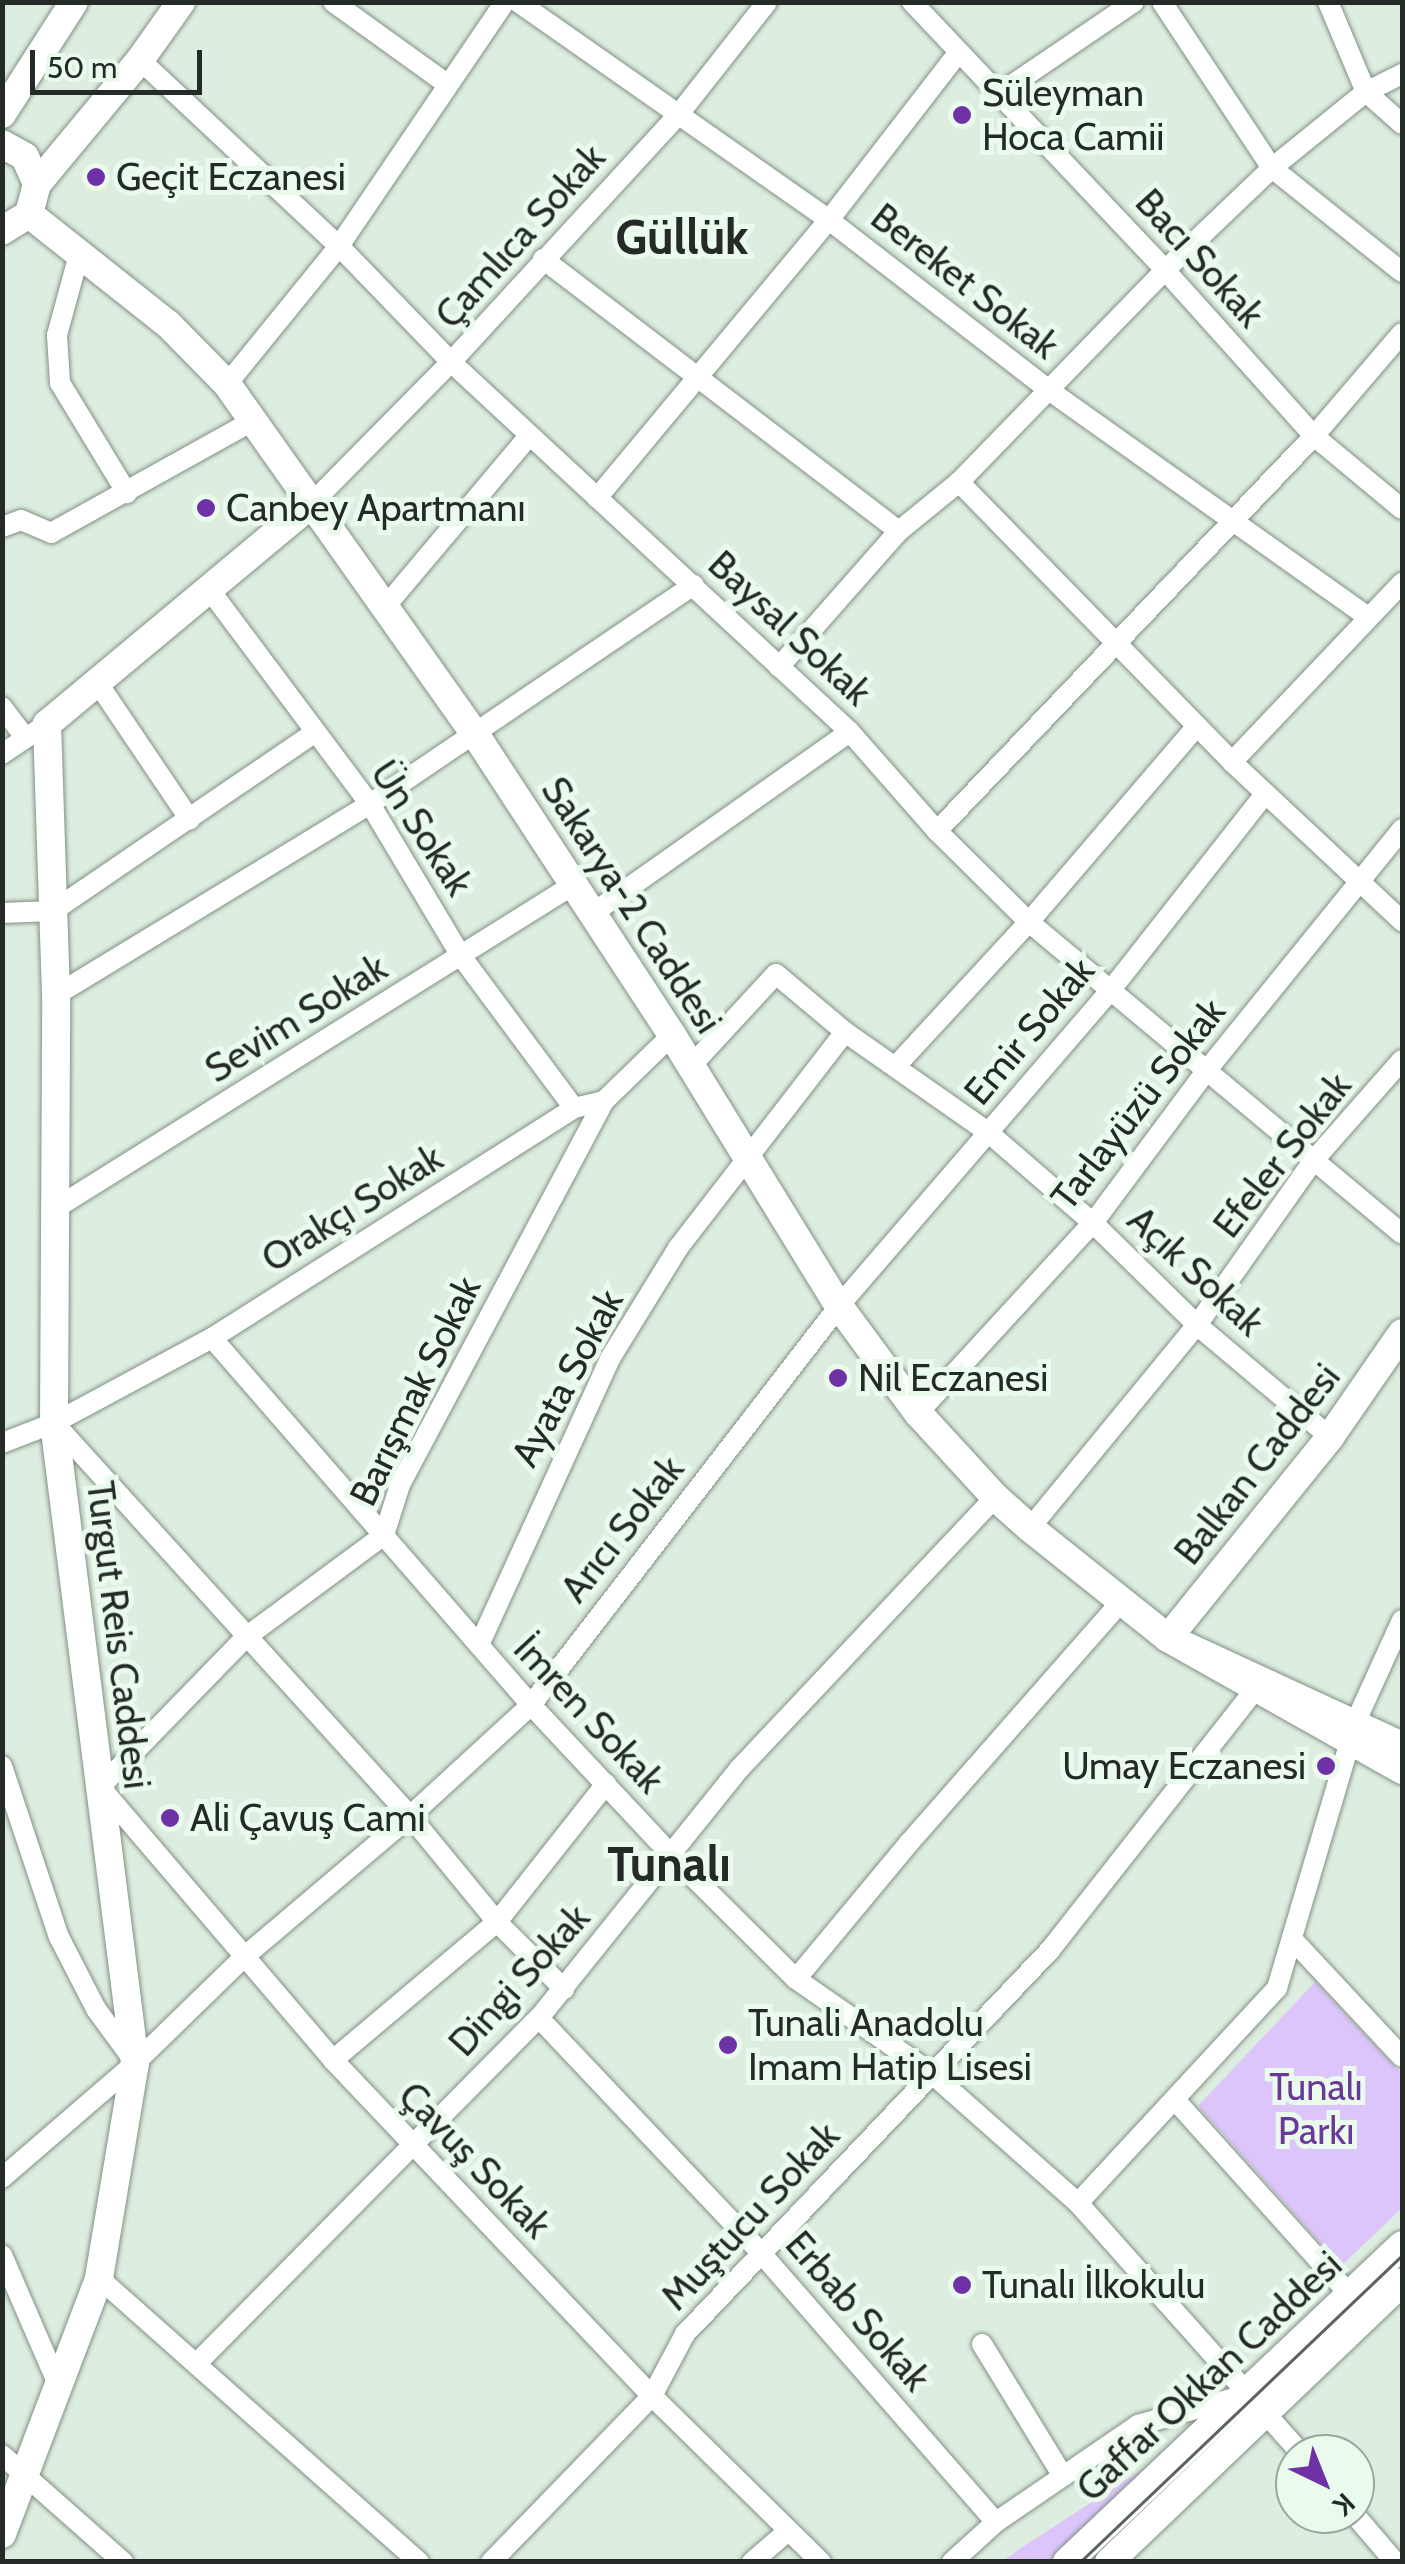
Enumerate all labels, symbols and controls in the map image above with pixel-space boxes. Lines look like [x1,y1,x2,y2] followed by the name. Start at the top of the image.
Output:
[35,30,208,92] scale bar
[47,49,117,86] text: 50 m
[982,70,1164,160] place label: Süleyman Hoca Camii
[951,104,973,126] marker: Süleyman Hoca Camii
[426,135,614,337] street label: Çamlıca Sokak
[116,154,346,200] place label: Geçit Eczanesi
[85,166,107,188] marker: Geçit Eczanesi
[1126,180,1274,336] street label: Bacı Sokak
[862,194,1068,368] street label: Bereket Sokak
[616,209,748,267] district label: Güllük
[226,485,525,531] place label: Canbey Apartmanı
[195,497,217,519] marker: Canbey Apartmanı
[699,541,881,715] street label: Baysal Sokak
[362,752,482,904] street label: Ün Sokak
[532,769,732,1041] street label: Sakarya-2 Caddesi
[197,944,395,1092] street label: Sevim Sokak
[954,948,1104,1114] street label: Emir Sokak
[1041,989,1235,1219] street label: Tarlayüzü Sokak
[1204,1064,1360,1246] street label: Efeler Sokak
[253,1135,451,1281] street label: Orakçı Sokak
[1119,1197,1273,1345] street label: Açık Sokak
[340,1269,490,1513] street label: Barışmak Sokak
[501,1282,633,1474] street label: Ayata Sokak
[858,1355,1048,1401] place label: Nil Eczanesi
[1165,1355,1349,1573] street label: Balkan Caddesi
[827,1367,849,1389] marker: Nil Eczanesi
[551,1447,693,1611] street label: Arıcı Sokak
[77,1478,161,1792] street label: Turgut Reis Caddesi
[504,1626,674,1802] street label: İmren Sokak
[1062,1743,1306,1789] place label: Umay Eczanesi
[1315,1755,1337,1777] marker: Umay Eczanesi
[190,1795,426,1841] place label: Ali Çavuş Cami
[159,1807,181,1829] marker: Ali Çavuş Cami
[607,1836,731,1894] district label: Tunalı
[439,1895,599,2065] street label: Dingi Sokak
[748,2000,1032,2090] place label: Tunali Anadolu Imam Hatip Lisesi
[717,2034,739,2056] marker: Tunali Anadolu Imam Hatip Lisesi
[1269,2064,1363,2154] park label: Tunalı Parkı
[389,2073,561,2247] street label: Çavuş Sokak
[652,2113,848,2319] street label: Muştucu Sokak
[776,2222,940,2400] street label: Erbab Sokak
[1067,2242,1351,2510] street label: Gaffar Okkan Caddesi
[982,2262,1205,2308] place label: Tunalı İlkokulu
[951,2274,973,2296] marker: Tunalı İlkokulu
[1275,2434,1375,2534] north arrow
[1326,2486,1362,2523] text: K

